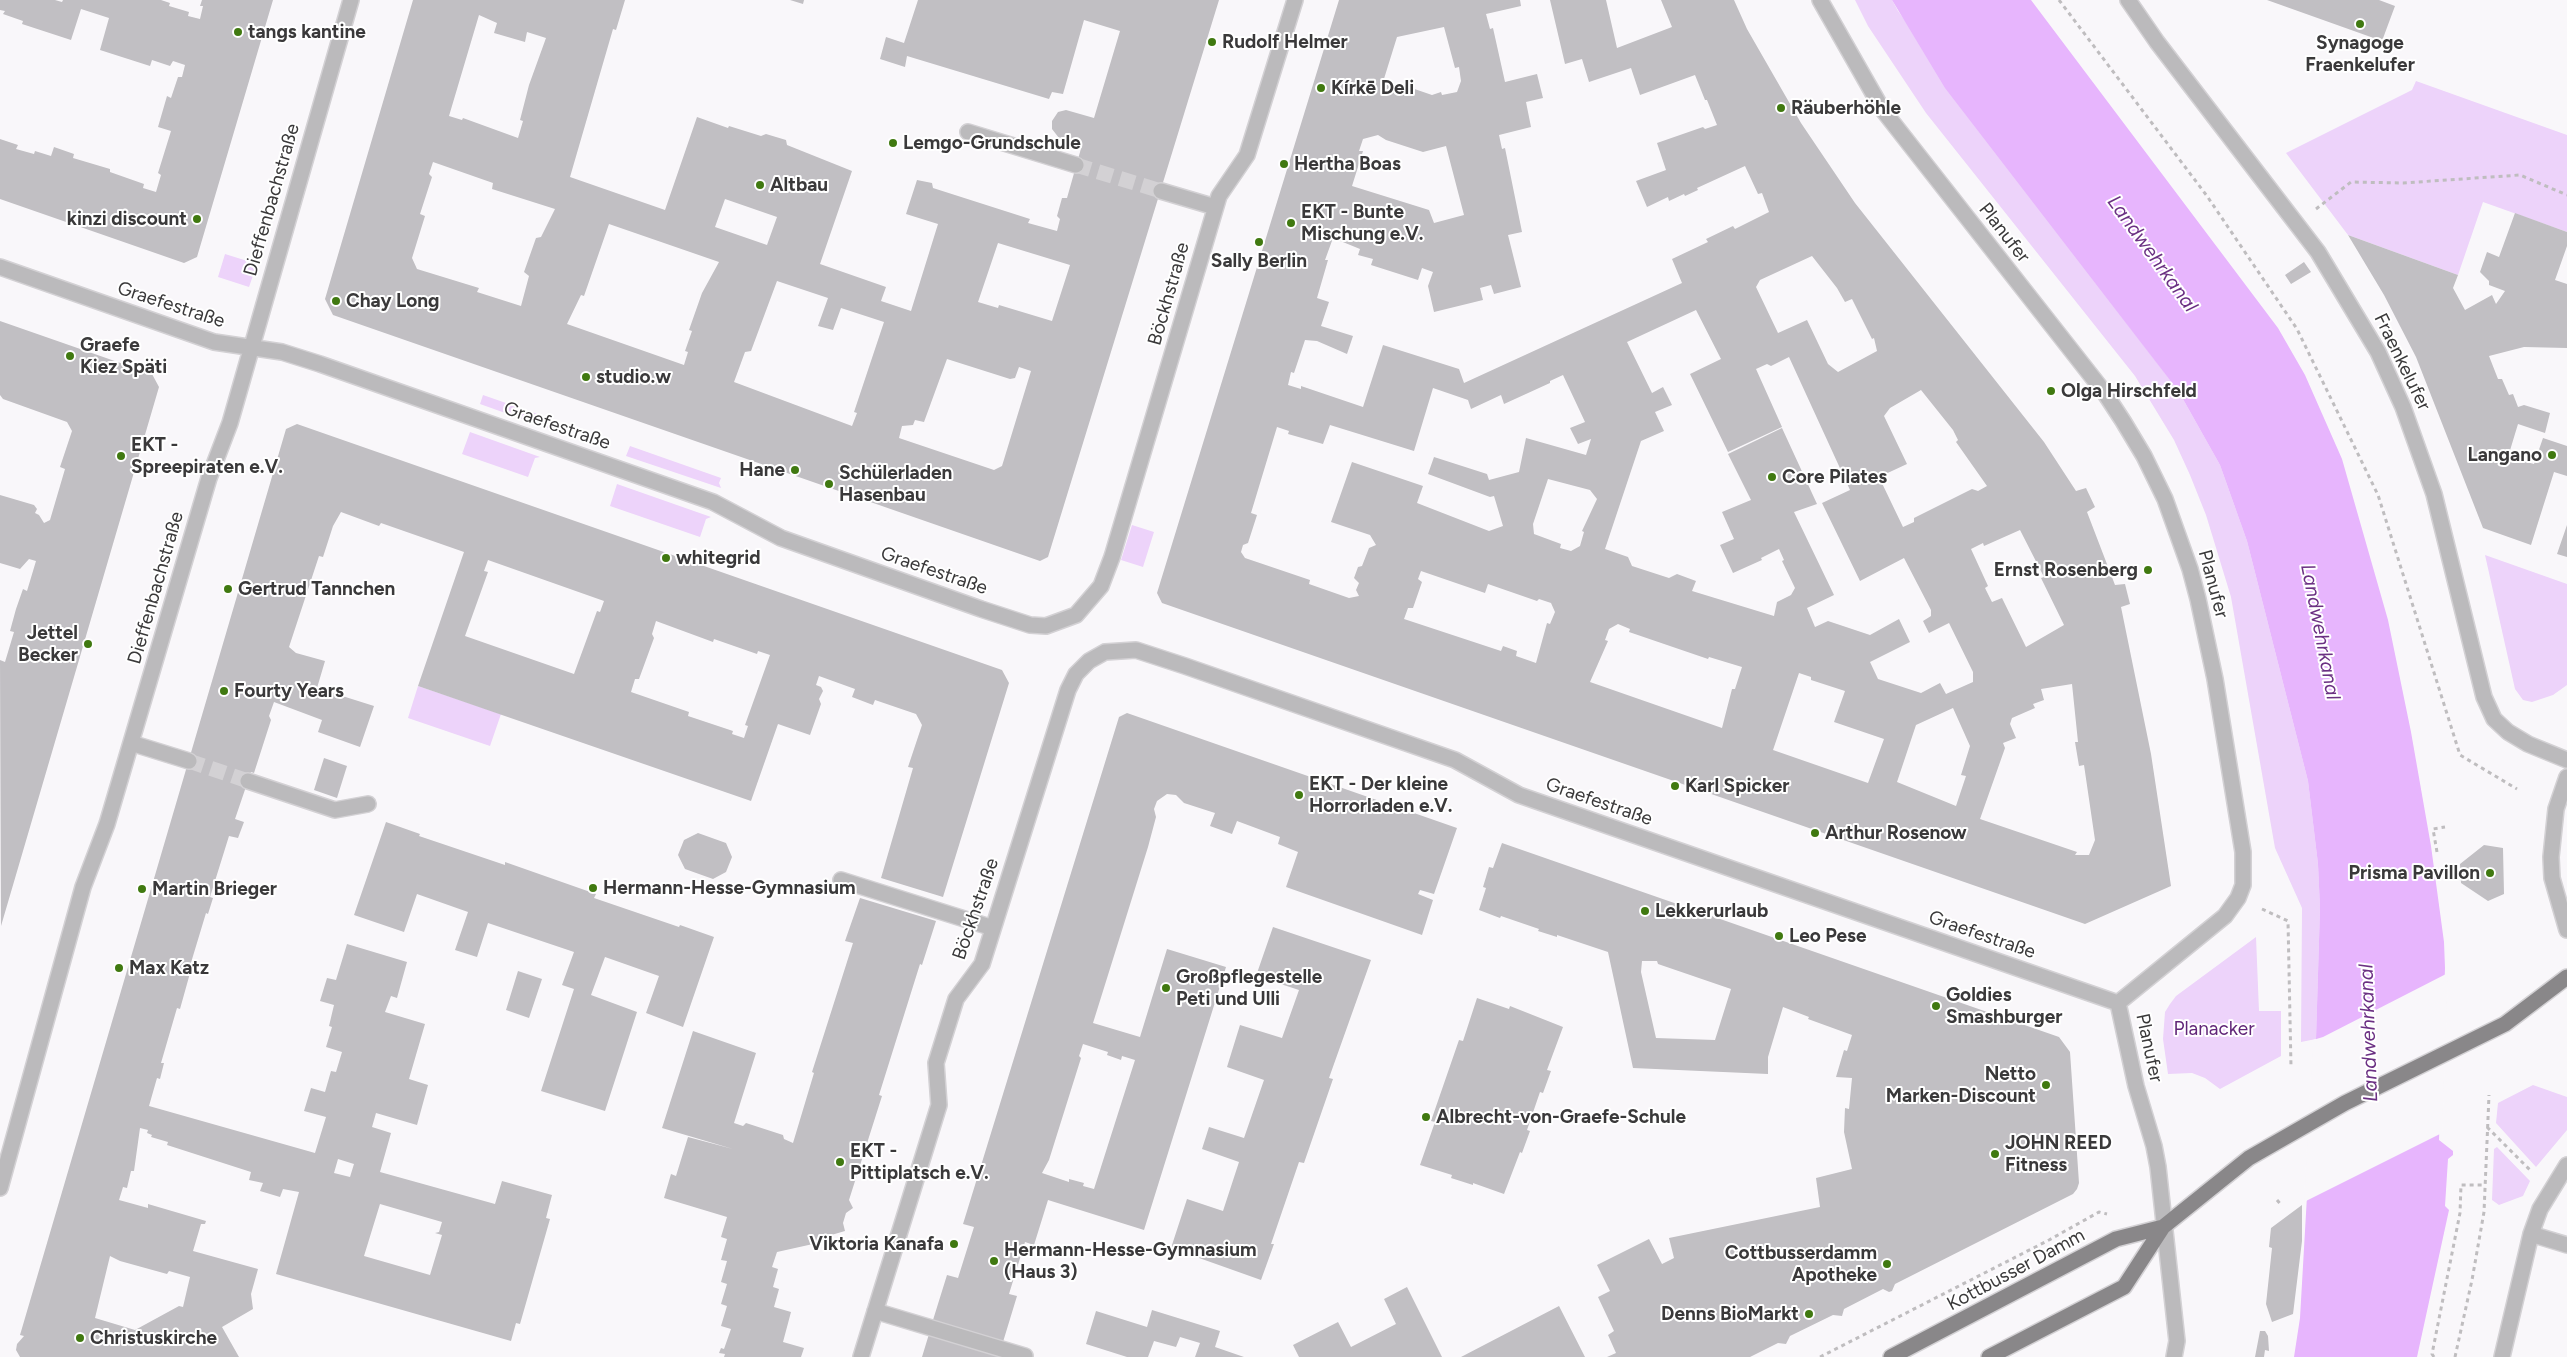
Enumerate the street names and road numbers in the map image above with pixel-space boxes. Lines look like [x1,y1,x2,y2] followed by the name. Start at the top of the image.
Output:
[239,121,305,279] street label: Dieffenbachstraße
[1974,198,2034,268] street label: Planufer
[1143,240,1195,348] street label: Böckhstraße
[114,277,228,333] street label: Graefestraße
[2369,310,2435,414] street label: Fraenkelufer
[501,397,613,455] street label: Graefestraße
[123,509,189,667] street label: Dieffenbachstraße
[878,542,990,600] street label: Graefestraße
[2193,547,2233,621] street label: Planufer
[1543,773,1655,831] street label: Graefestraße
[948,855,1004,963] street label: Böckhstraße
[1926,906,2038,964] street label: Graefestraße
[2131,1011,2167,1085] street label: Planufer
[1943,1224,2089,1316] street label: Kottbusser Damm

